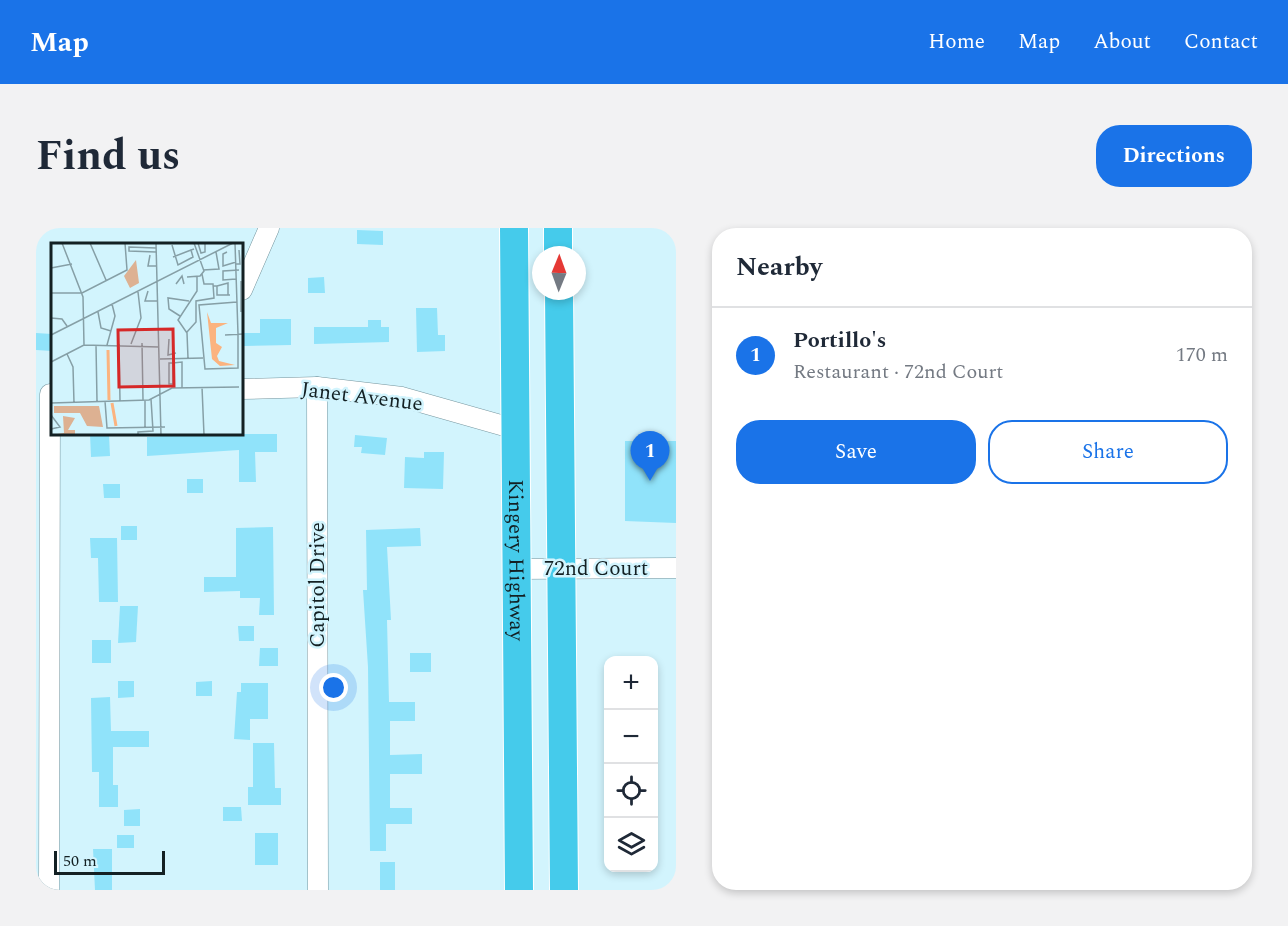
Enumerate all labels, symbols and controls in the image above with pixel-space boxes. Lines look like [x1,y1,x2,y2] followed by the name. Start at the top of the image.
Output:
[30,21,89,64] text: Map
[928,26,985,58] text: Home
[1018,26,1060,58] text: Map
[1093,26,1151,58] text: About
[1184,26,1258,58] text: Contact
[36,125,180,188] text: Find us
[1096,125,1252,187] button: Directions
[51,243,243,435] inset map
[532,246,586,300] north arrow
[736,247,822,287] text: Nearby
[793,324,886,357] text: Portillo's
[750,340,761,370] text: 1
[1176,340,1228,370] text: 170 m
[793,357,1003,387] text: Restaurant · 72nd Court
[299,374,424,420] street label: Janet Avenue
[736,420,976,484] button: Save
[988,420,1228,484] button: Share
[630,432,670,481] pin: 1
[499,479,532,642] street label: Kingery Highway
[302,522,334,648] street label: Capitol Drive
[544,553,648,585] street label: 72nd Court
[604,656,658,872] map controls
[604,656,658,710] button: +
[319,673,348,702] your location
[604,710,658,764] button: −
[604,764,658,818] button: locate
[604,818,658,872] button: layers
[54,848,165,876] scale bar
[63,849,97,873] text: 50 m

